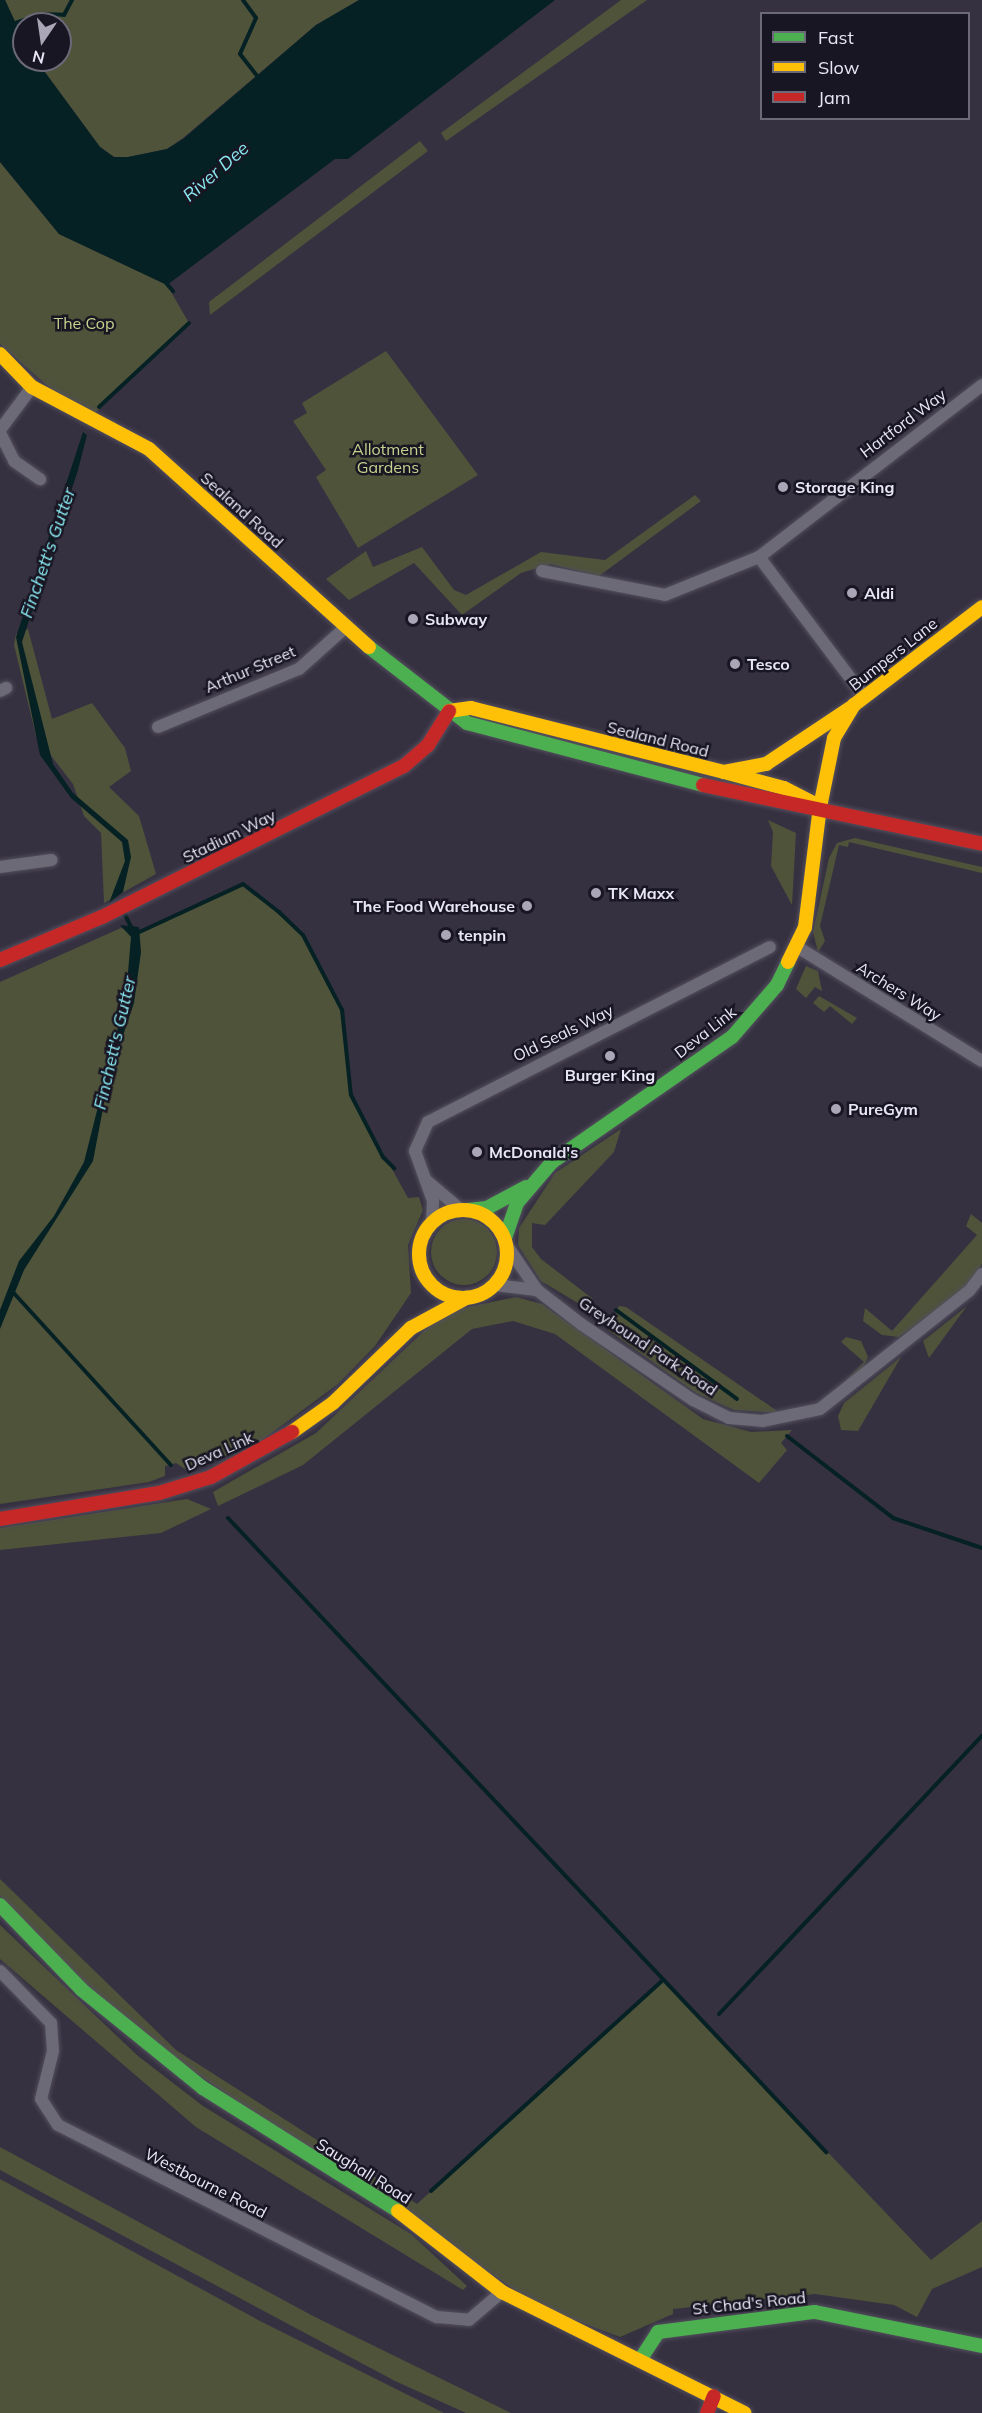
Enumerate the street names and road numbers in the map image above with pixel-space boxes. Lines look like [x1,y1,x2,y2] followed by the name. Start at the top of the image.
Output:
[856,385,950,461] street label: Hartford Way
[197,468,287,552] street label: Sealand Road
[845,614,941,694] street label: Bumpers Lane
[202,641,298,697] street label: Arthur Street
[605,717,711,761] street label: Sealand Road
[179,805,279,867] street label: Stadium Way
[853,957,945,1025] street label: Archers Way
[510,1000,616,1066] street label: Old Seals Way
[670,1002,740,1062] street label: Deva Link
[575,1293,721,1399] street label: Greyhound Park Road
[182,1427,256,1475] street label: Deva Link
[313,2134,415,2208] street label: Saughall Road
[142,2144,270,2222] street label: Westbourne Road
[691,2287,807,2319] street label: St Chad's Road

